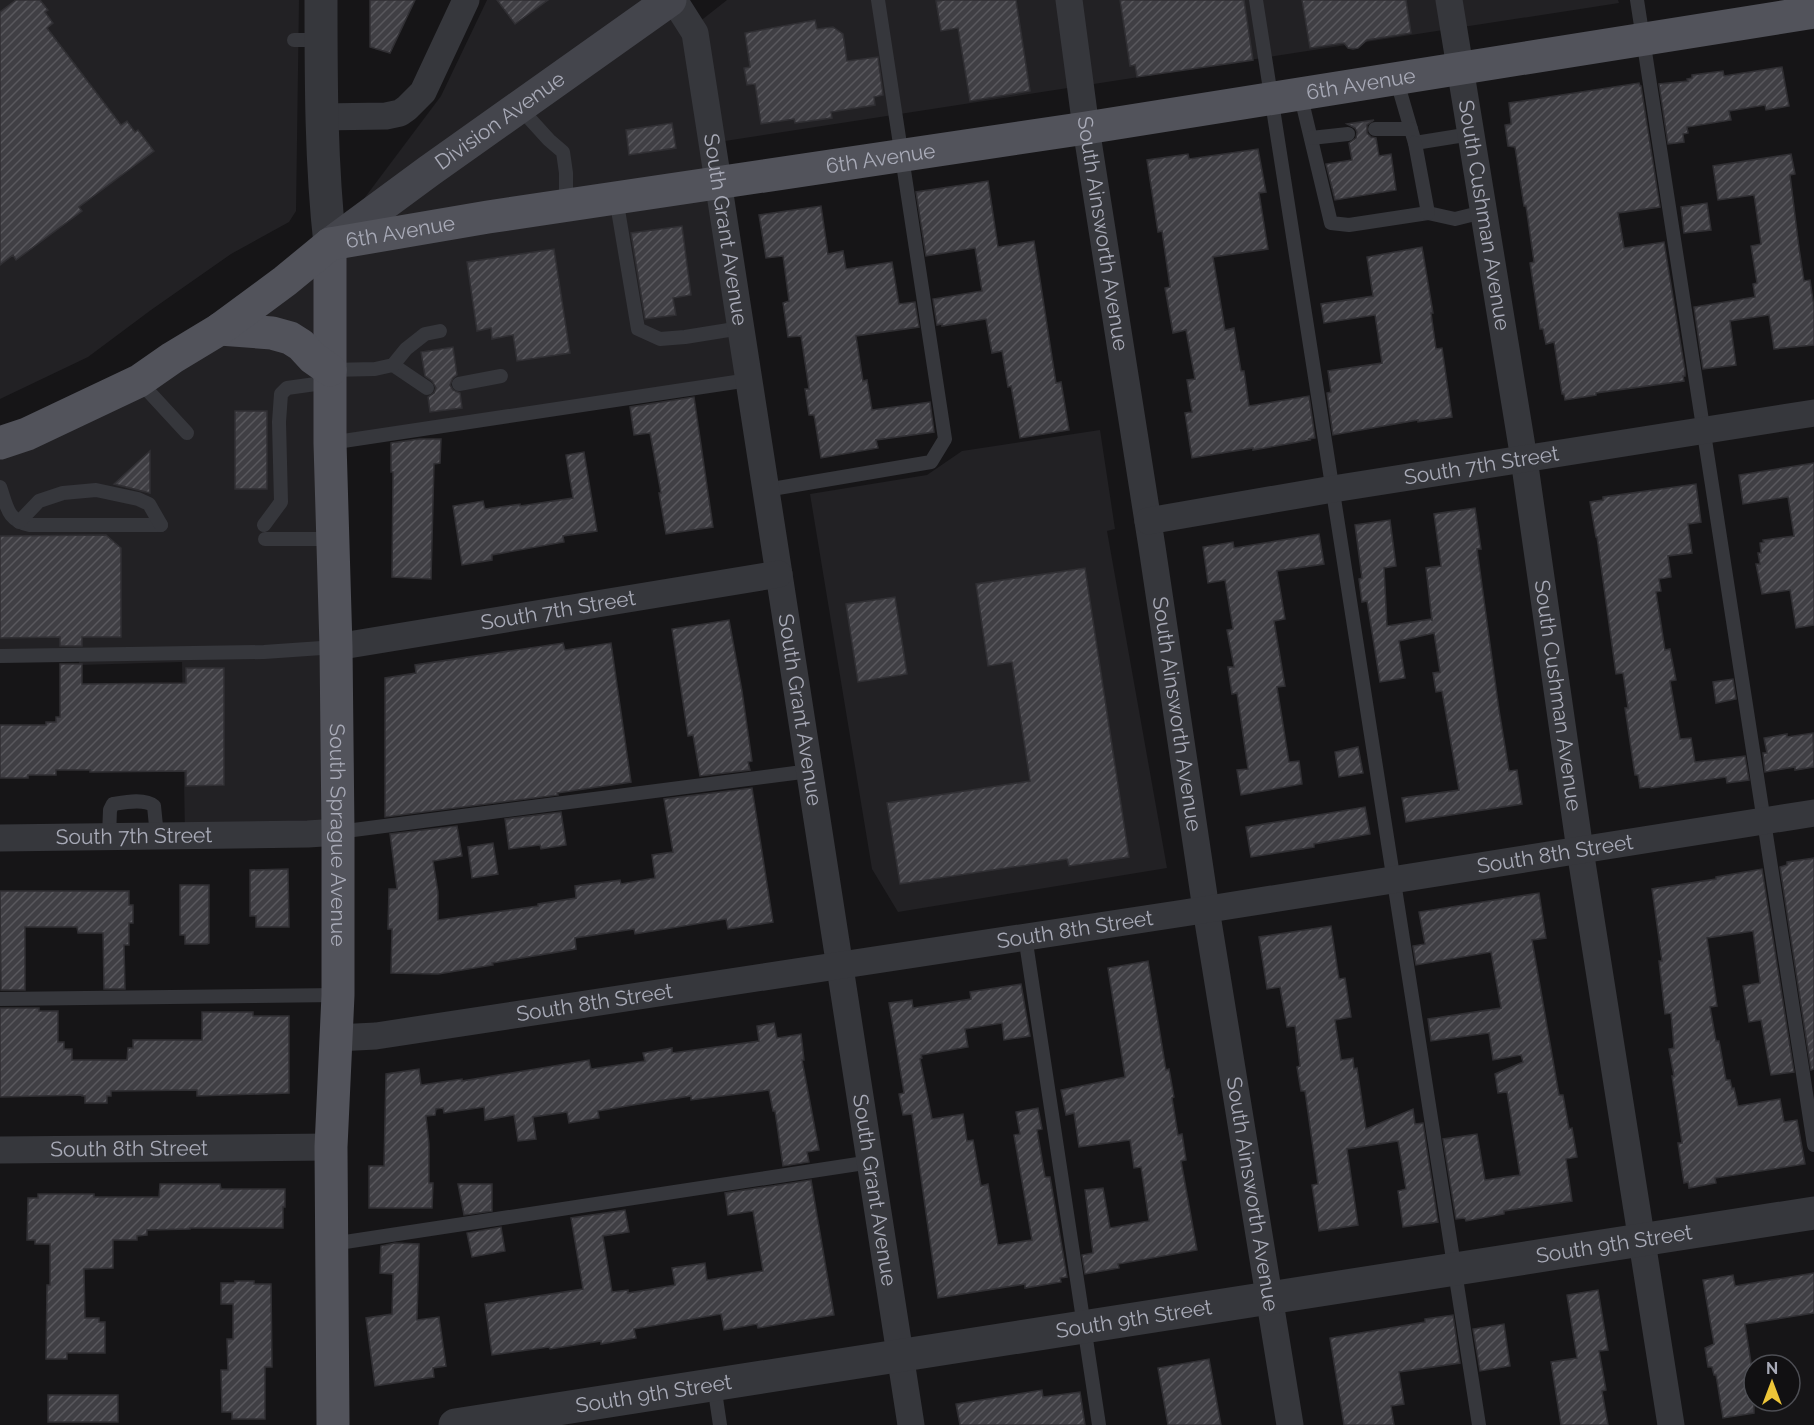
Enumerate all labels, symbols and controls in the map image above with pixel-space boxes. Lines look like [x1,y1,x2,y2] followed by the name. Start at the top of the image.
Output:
[1304,63,1417,105] street label: 6th Avenue
[430,66,569,175] street label: Division Avenue
[1454,98,1516,332] street label: South Cushman Avenue
[1073,115,1134,353] street label: South Ainsworth Avenue
[699,132,753,327] street label: South Grant Avenue
[824,138,937,179] street label: 6th Avenue
[344,210,457,253] street label: 6th Avenue
[1402,440,1561,490] street label: South 7th Street
[1529,578,1587,813] street label: South Cushman Avenue
[479,585,637,635] street label: South 7th Street
[1148,595,1207,833] street label: South Ainsworth Avenue
[773,612,828,807] street label: South Grant Avenue
[325,723,351,946] street label: South Sprague Avenue
[56,822,212,849] street label: South 7th Street
[1475,829,1635,878] street label: South 8th Street
[995,905,1155,953] street label: South 8th Street
[514,978,674,1026] street label: South 8th Street
[1221,1075,1284,1313] street label: South Ainsworth Avenue
[848,1092,902,1288] street label: South Grant Avenue
[50,1135,208,1162] street label: South 8th Street
[1534,1219,1694,1268] street label: South 9th Street
[1054,1294,1214,1343] street label: South 9th Street
[1742,1353,1802,1413] north arrow
[1766,1359,1778,1378] text: N
[574,1369,733,1418] street label: South 9th Street

